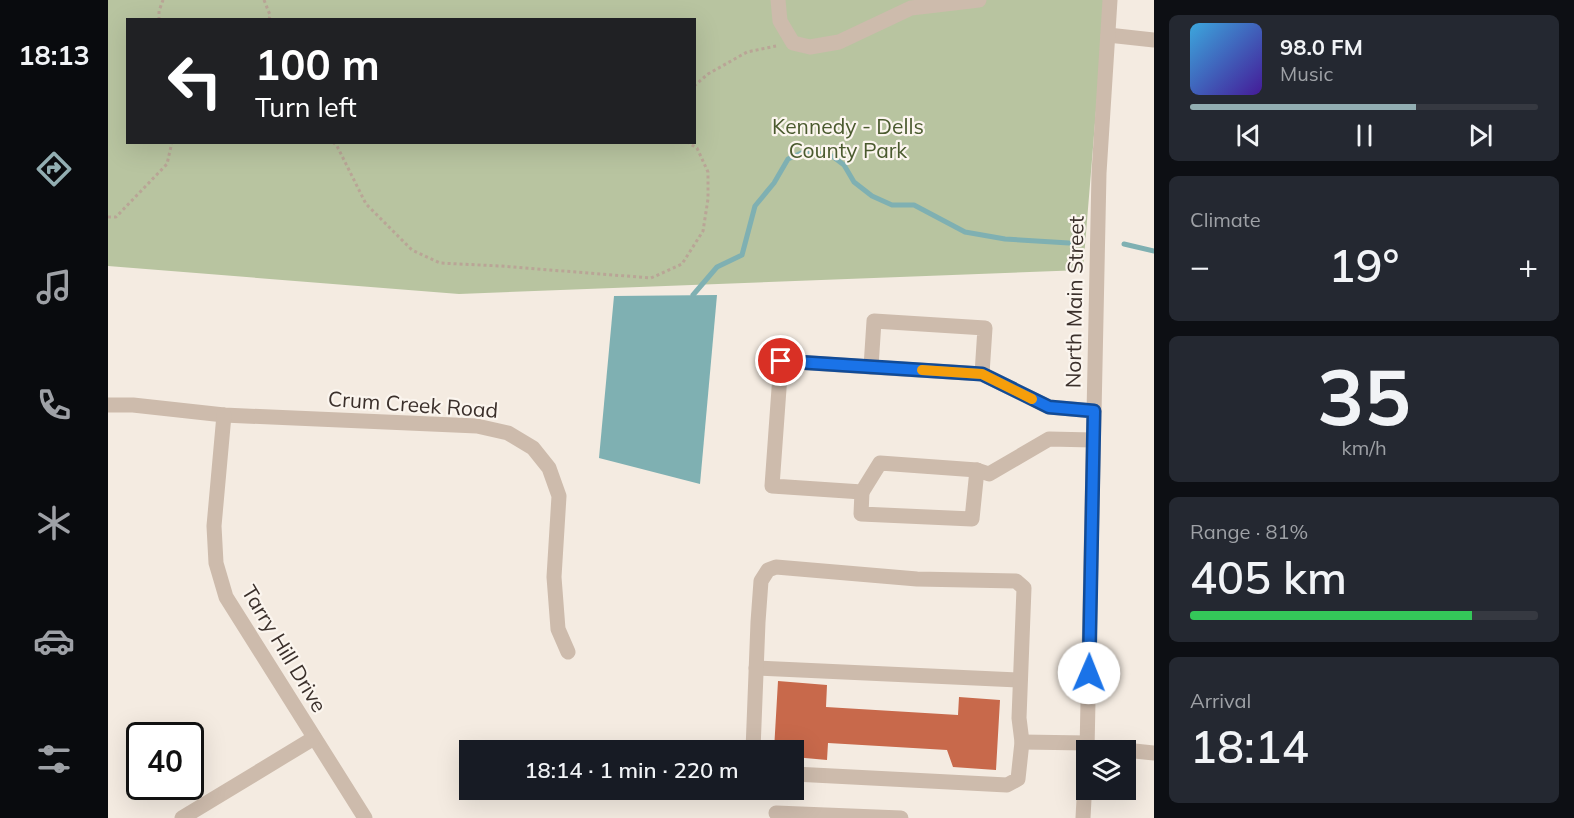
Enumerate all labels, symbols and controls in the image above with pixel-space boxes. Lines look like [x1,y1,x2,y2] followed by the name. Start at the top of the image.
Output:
[1280,33,1363,61] text: 98.0 FM
[18,38,90,72] text: 18:13
[255,38,380,91] text: 100 m
[156,42,234,120] icon: left
[1280,61,1333,86] text: Music
[255,90,357,124] text: Turn left
[772,113,924,163] park label: Kennedy - Dells County Park
[1232,119,1265,152] icon: previous
[1348,119,1381,152] icon: pause
[1464,119,1497,152] icon: next
[33,148,75,190] icon: directions
[1190,207,1261,232] text: Climate
[1059,216,1089,388] street label: North Main Street
[1329,237,1399,293] text: 19°
[1190,245,1210,286] text: −
[1518,245,1538,286] text: +
[33,266,75,308] icon: music
[755,335,806,386] pin
[764,344,797,377] icon: arrive
[1317,347,1411,445] text: 35
[33,384,75,426] icon: phone
[327,385,499,423] street label: Crum Creek Road
[1341,435,1387,460] text: km/h
[33,502,75,544] icon: climate
[1190,519,1308,544] text: Range · 81%
[1190,549,1347,605] text: 405 km
[237,580,333,717] street label: Tarry Hill Drive
[33,620,75,662] icon: car
[1057,641,1121,705] position arrow
[1190,688,1251,713] text: Arrival
[1190,718,1309,774] text: 18:14
[126,722,204,800] speed limit sign: 40
[33,738,75,780] icon: filters
[1076,740,1136,800] map controls
[1076,740,1136,800] button: layers
[524,756,739,784] text: 18:14 · 1 min · 220 m

